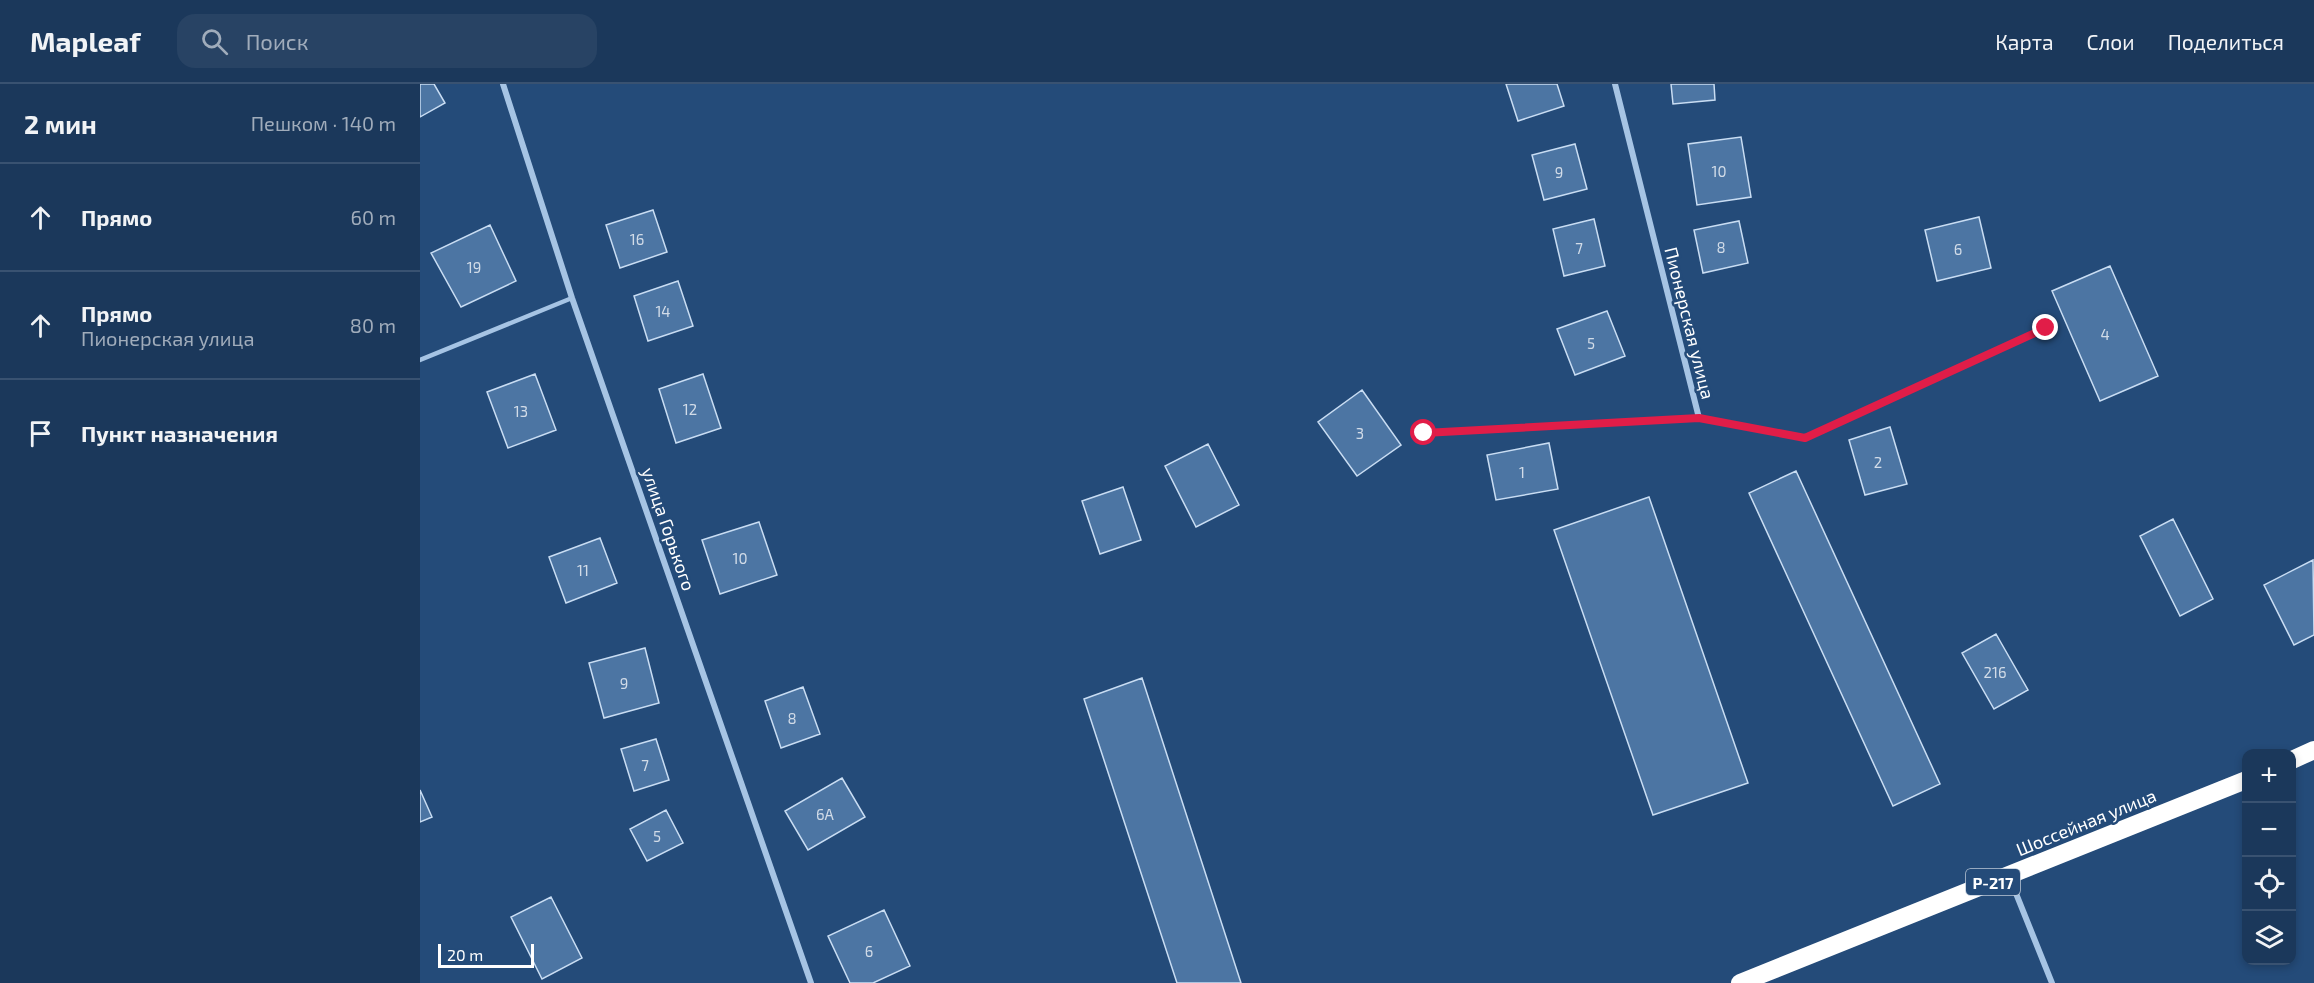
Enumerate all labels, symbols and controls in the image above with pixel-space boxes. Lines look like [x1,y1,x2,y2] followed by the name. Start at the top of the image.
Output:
[177,14,597,68] search box
[30,24,141,58] text: Mapleaf
[198,25,231,58] icon: search
[246,28,308,54] text: Поиск
[1995,29,2054,54] text: Карта
[2087,29,2135,54] text: Слои
[2168,29,2284,54] text: Поделиться
[24,108,97,139] text: 2 мин
[251,111,396,135] text: Пешком · 140 m
[1711,162,1727,180] house number: 10
[1555,163,1563,181] house number: 9
[24,201,57,234] icon: ahead
[81,204,152,230] text: Прямо
[351,205,396,229] text: 60 m
[630,230,644,248] house number: 16
[1716,238,1726,256] house number: 8
[1575,239,1583,257] house number: 7
[1954,240,1962,258] house number: 6
[1660,245,1720,401] street label: Пионерская улица
[467,258,481,276] house number: 19
[81,300,152,326] text: Прямо
[655,302,671,320] house number: 14
[24,309,57,342] icon: ahead
[350,313,396,337] text: 80 m
[2032,314,2058,340] route end
[2100,325,2110,343] house number: 4
[81,326,254,350] text: Пионерская улица
[1587,334,1595,352] house number: 5
[683,400,697,418] house number: 12
[514,402,528,420] house number: 13
[24,417,57,450] icon: arrive
[1410,419,1436,445] route start
[81,420,278,446] text: Пункт назначения
[1356,424,1364,442] house number: 3
[1874,453,1882,471] house number: 2
[1519,463,1525,481] house number: 1
[638,464,700,594] street label: улица Горького
[732,549,748,567] house number: 10
[577,561,589,579] house number: 11
[1984,663,2006,681] house number: 216
[620,674,628,692] house number: 9
[787,709,797,727] house number: 8
[2242,749,2296,965] map controls
[2242,749,2296,803] button: +
[641,756,649,774] house number: 7
[2013,784,2159,860] street label: Шоссейная улица
[2242,803,2296,857] button: −
[816,805,835,823] house number: 6А
[653,827,661,845] house number: 5
[2242,857,2296,911] button: locate
[1966,869,2020,895] road number: Р-217
[2242,911,2296,965] button: layers
[438,941,534,968] scale bar
[865,942,873,960] house number: 6
[447,945,483,964] text: 20 m

